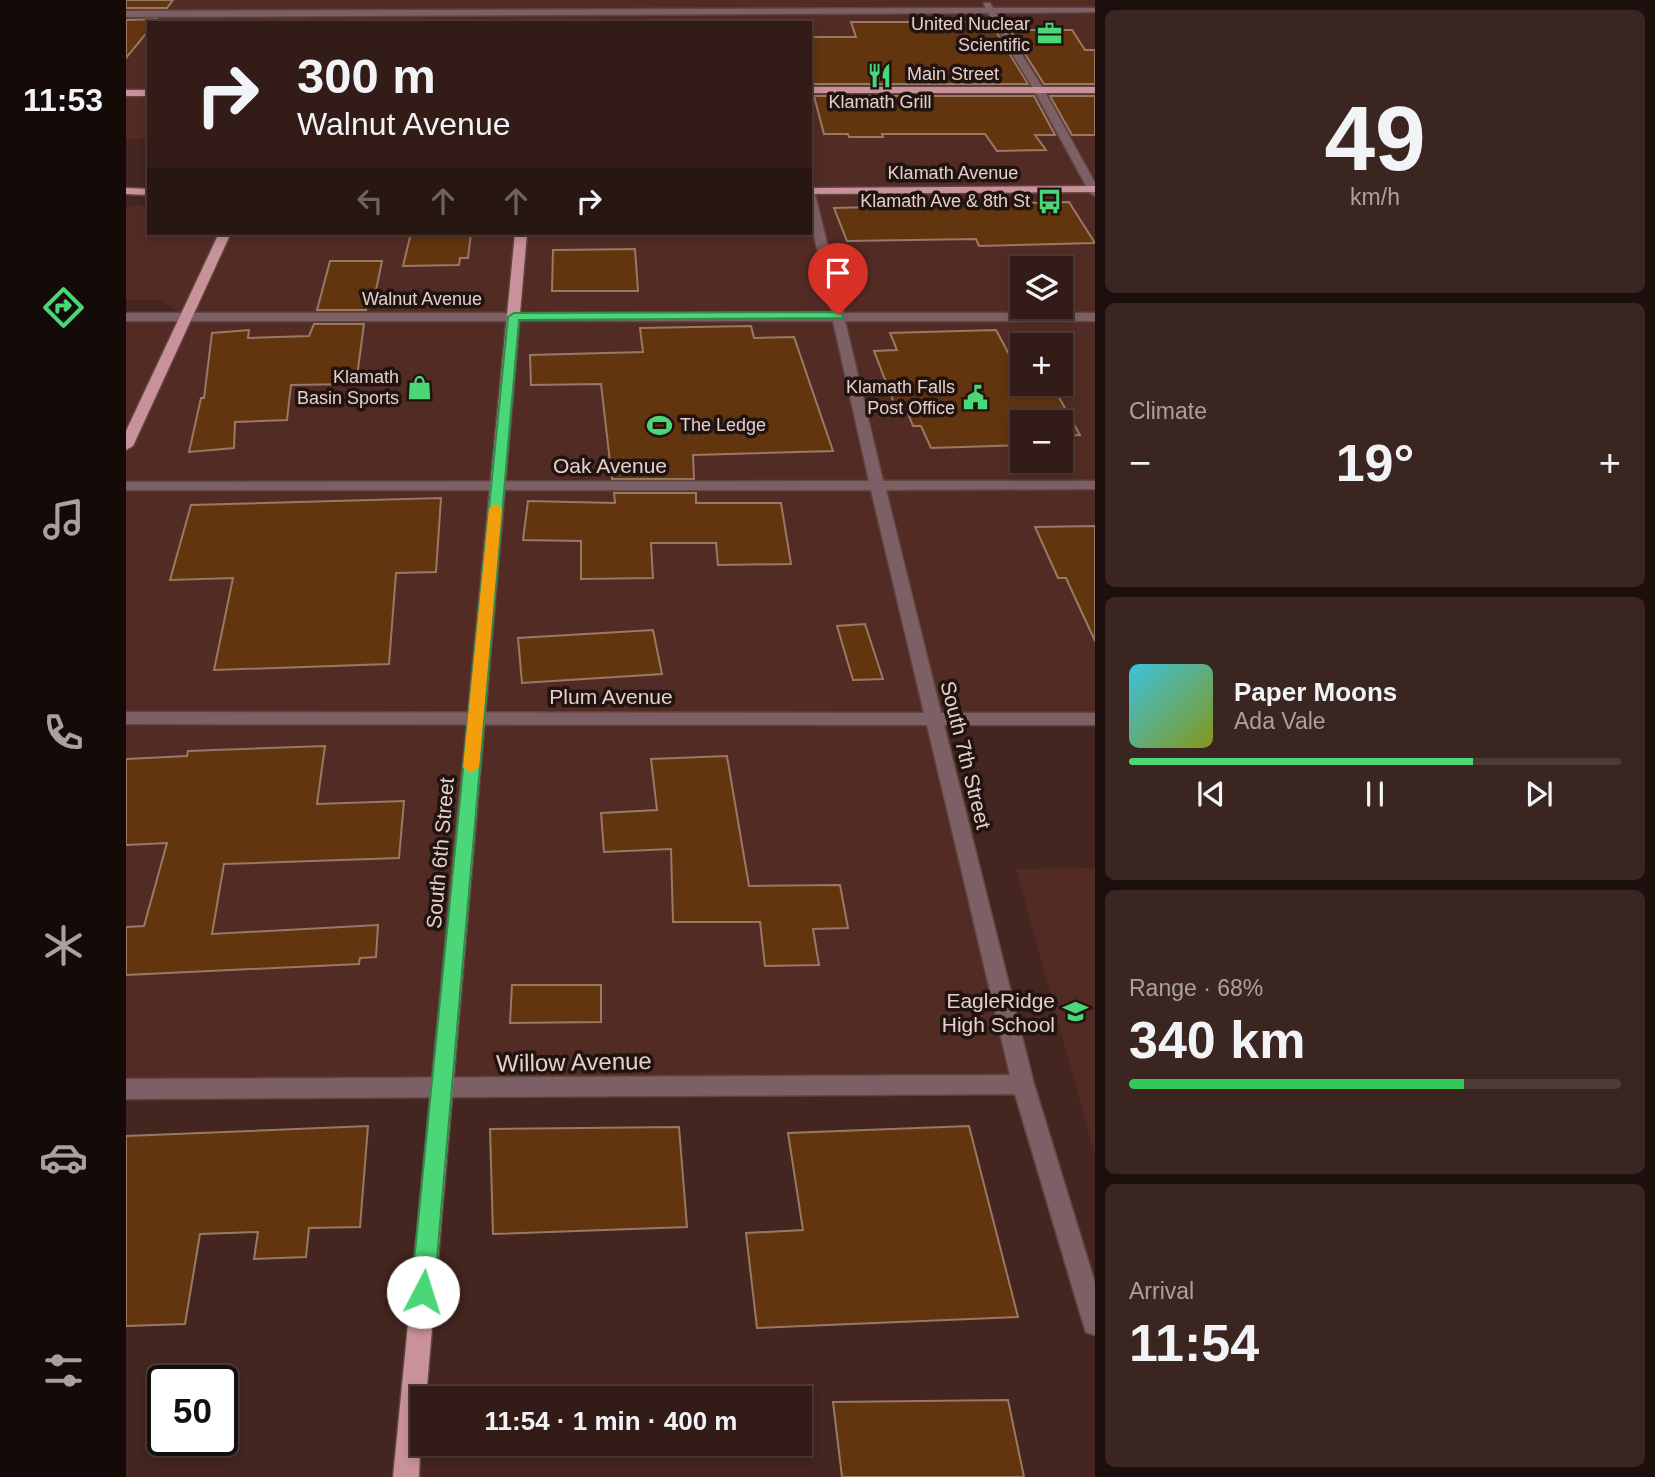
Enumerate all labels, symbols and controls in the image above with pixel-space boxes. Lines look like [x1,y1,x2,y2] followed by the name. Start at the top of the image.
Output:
[911,14,1030,55] place label: United Nuclear Scientific
[1036,20,1064,48] office icon: United Nuclear Scientific
[182,49,273,140] icon: right
[297,49,436,103] text: 300 m
[866,61,894,89] restaurant icon: Klamath Grill
[907,64,999,84] street label: Main Street
[23,82,103,118] text: 11:53
[1324,88,1426,189] text: 49
[828,92,932,112] place label: Klamath Grill
[297,106,510,142] text: Walnut Avenue
[888,163,1018,183] street label: Klamath Avenue
[351,182,389,220] icon: left
[424,182,462,220] icon: ahead
[497,182,535,220] icon: ahead
[570,182,608,220] icon: right
[1350,184,1400,210] text: km/h
[1036,187,1064,215] bus stop icon: Klamath Ave & 8th St
[860,191,1030,211] place label: Klamath Ave & 8th St
[808,243,868,315] pin
[819,254,857,292] icon: arrive
[1010,256,1073,473] map controls
[1010,256,1073,319] button: layers
[39,283,88,332] icon: directions
[362,289,482,309] street label: Walnut Avenue
[1010,333,1073,396] button: +
[297,367,399,408] place label: Klamath Basin Sports
[405,373,433,401] shop icon: Klamath Basin Sports
[846,377,955,418] place label: Klamath Falls Post Office
[961,383,989,411] public building icon: Klamath Falls Post Office
[1129,398,1207,424] text: Climate
[1010,410,1073,473] button: −
[646,411,674,439] sports icon: The Ledge
[680,415,766,435] place label: The Ledge
[1336,434,1414,492] text: 19°
[1129,442,1151,484] text: −
[1599,442,1621,484] text: +
[553,454,667,477] street label: Oak Avenue
[39,495,88,544] icon: music
[1234,677,1397,707] text: Paper Moons
[936,679,996,832] street label: South 7th Street
[549,685,673,708] street label: Plum Avenue
[39,708,88,757] icon: phone
[1234,708,1326,734] text: Ada Vale
[1192,775,1230,813] icon: previous
[1356,775,1394,813] icon: pause
[1520,775,1558,813] icon: next
[422,776,458,930] street label: South 6th Street
[39,921,88,970] icon: climate
[1129,975,1263,1001] text: Range · 68%
[942,989,1055,1036] place label: EagleRidge High School
[1061,998,1089,1026] school or university icon: EagleRidge High School
[1129,1011,1305,1069] text: 340 km
[496,1047,652,1077] street label: Willow Avenue
[39,1133,88,1182] icon: car
[386,1255,460,1329] position arrow
[1129,1278,1194,1304] text: Arrival
[1129,1314,1259,1372] text: 11:54
[39,1346,88,1395] icon: filters
[147,1365,238,1456] speed limit sign: 50
[485,1406,737,1436] text: 11:54 · 1 min · 400 m

